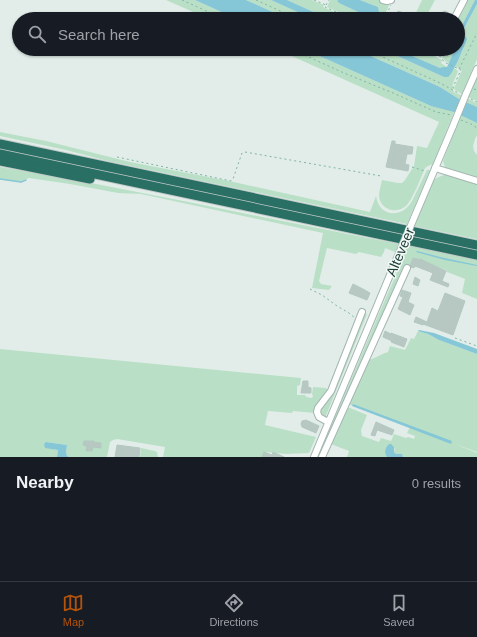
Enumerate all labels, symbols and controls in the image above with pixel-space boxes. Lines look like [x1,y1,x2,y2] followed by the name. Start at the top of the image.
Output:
[12,12,465,56] search box
[26,23,48,45] icon: search
[58,26,140,43] text: Search here
[383,225,418,279] street label: Alteveer
[16,473,74,492] text: Nearby
[412,476,461,491] text: 0 results
[62,592,84,628] tab: Map
[209,592,258,628] tab: Directions
[383,592,414,628] tab: Saved

